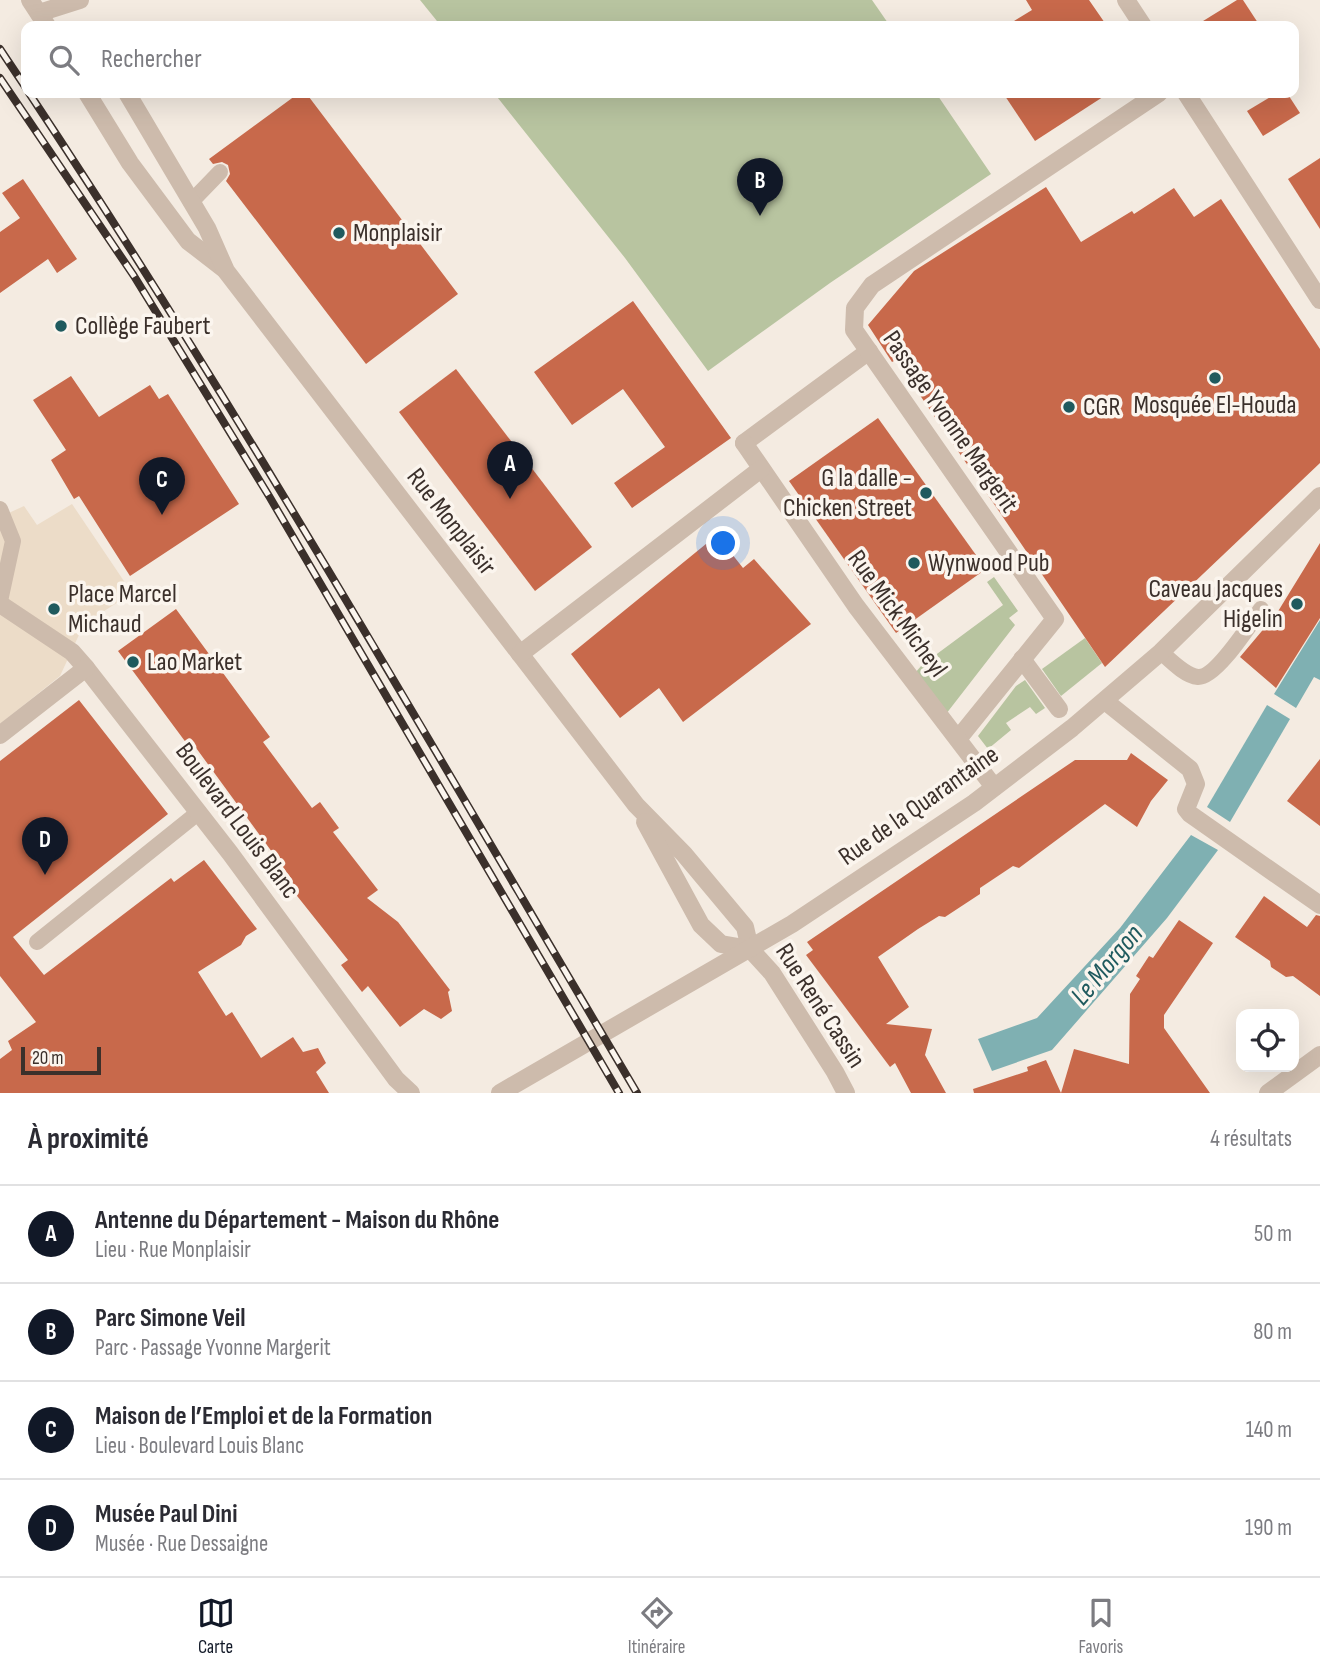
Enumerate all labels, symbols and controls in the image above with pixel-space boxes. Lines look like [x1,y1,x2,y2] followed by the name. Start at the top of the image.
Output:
[21,21,1299,98] search box
[45,41,83,79] icon: search
[101,44,202,75] text: Rechercher
[737,158,783,216] pin: B
[353,218,443,249] place label: Monplaisir
[331,225,347,241] marker: Monplaisir
[75,311,210,342] place label: Collège Faubert
[53,318,69,334] marker: Collège Faubert
[876,325,1024,519] street label: Passage Yvonne Margerit
[1207,370,1223,386] marker: Mosquée El-Houda
[1133,390,1297,421] place label: Mosquée El-Houda
[1083,392,1121,423] place label: CGR
[1061,399,1077,415] marker: CGR
[487,441,533,499] pin: A
[139,457,185,515] pin: C
[400,462,503,582] street label: Rue Monplaisir
[783,463,912,524] place label: G la dalle - Chicken Street
[918,485,934,501] marker: G la dalle - Chicken Street
[706,526,740,560] your location
[841,545,953,683] street label: Rue Mick Micheyl
[928,548,1050,579] place label: Wynwood Pub
[906,555,922,571] marker: Wynwood Pub
[1149,574,1283,635] place label: Caveau Jacques Higelin
[68,579,177,640] place label: Place Marcel Michaud
[1289,596,1305,612] marker: Caveau Jacques Higelin
[46,601,62,617] marker: Place Marcel Michaud
[147,647,242,678] place label: Lao Market
[125,654,141,670] marker: Lao Market
[168,737,306,905] street label: Boulevard Louis Blanc
[833,739,1005,873] street label: Rue de la Quarantaine
[22,817,68,875] pin: D
[1064,918,1150,1012] water label: Le Morgon
[768,938,872,1074] street label: Rue René Cassin
[1236,1009,1299,1072] map controls
[1236,1009,1299,1072] button: locate
[21,1044,102,1076] scale bar
[32,1047,64,1070] text: 20 m
[28,1121,149,1157] text: À proximité
[1210,1125,1292,1153] text: 4 résultats
[95,1205,499,1236] text: Antenne du Département - Maison du Rhône
[46,1220,56,1248] text: A
[1254,1220,1292,1248] text: 50 m
[95,1236,251,1264] text: Lieu · Rue Monplaisir
[95,1303,246,1334] text: Parc Simone Veil
[46,1318,56,1346] text: B
[1253,1318,1292,1346] text: 80 m
[95,1334,331,1362] text: Parc · Passage Yvonne Margerit
[95,1401,432,1432] text: Maison de l’Emploi et de la Formation
[45,1416,57,1444] text: C
[1246,1416,1292,1444] text: 140 m
[95,1432,304,1460] text: Lieu · Boulevard Louis Blanc
[95,1499,237,1530] text: Musée Paul Dini
[45,1514,57,1542] text: D
[1245,1514,1292,1542] text: 190 m
[95,1530,268,1558] text: Musée · Rue Dessaigne
[197,1594,235,1659] tab: Carte
[628,1594,685,1659] tab: Itinéraire
[1079,1594,1123,1659] tab: Favoris

